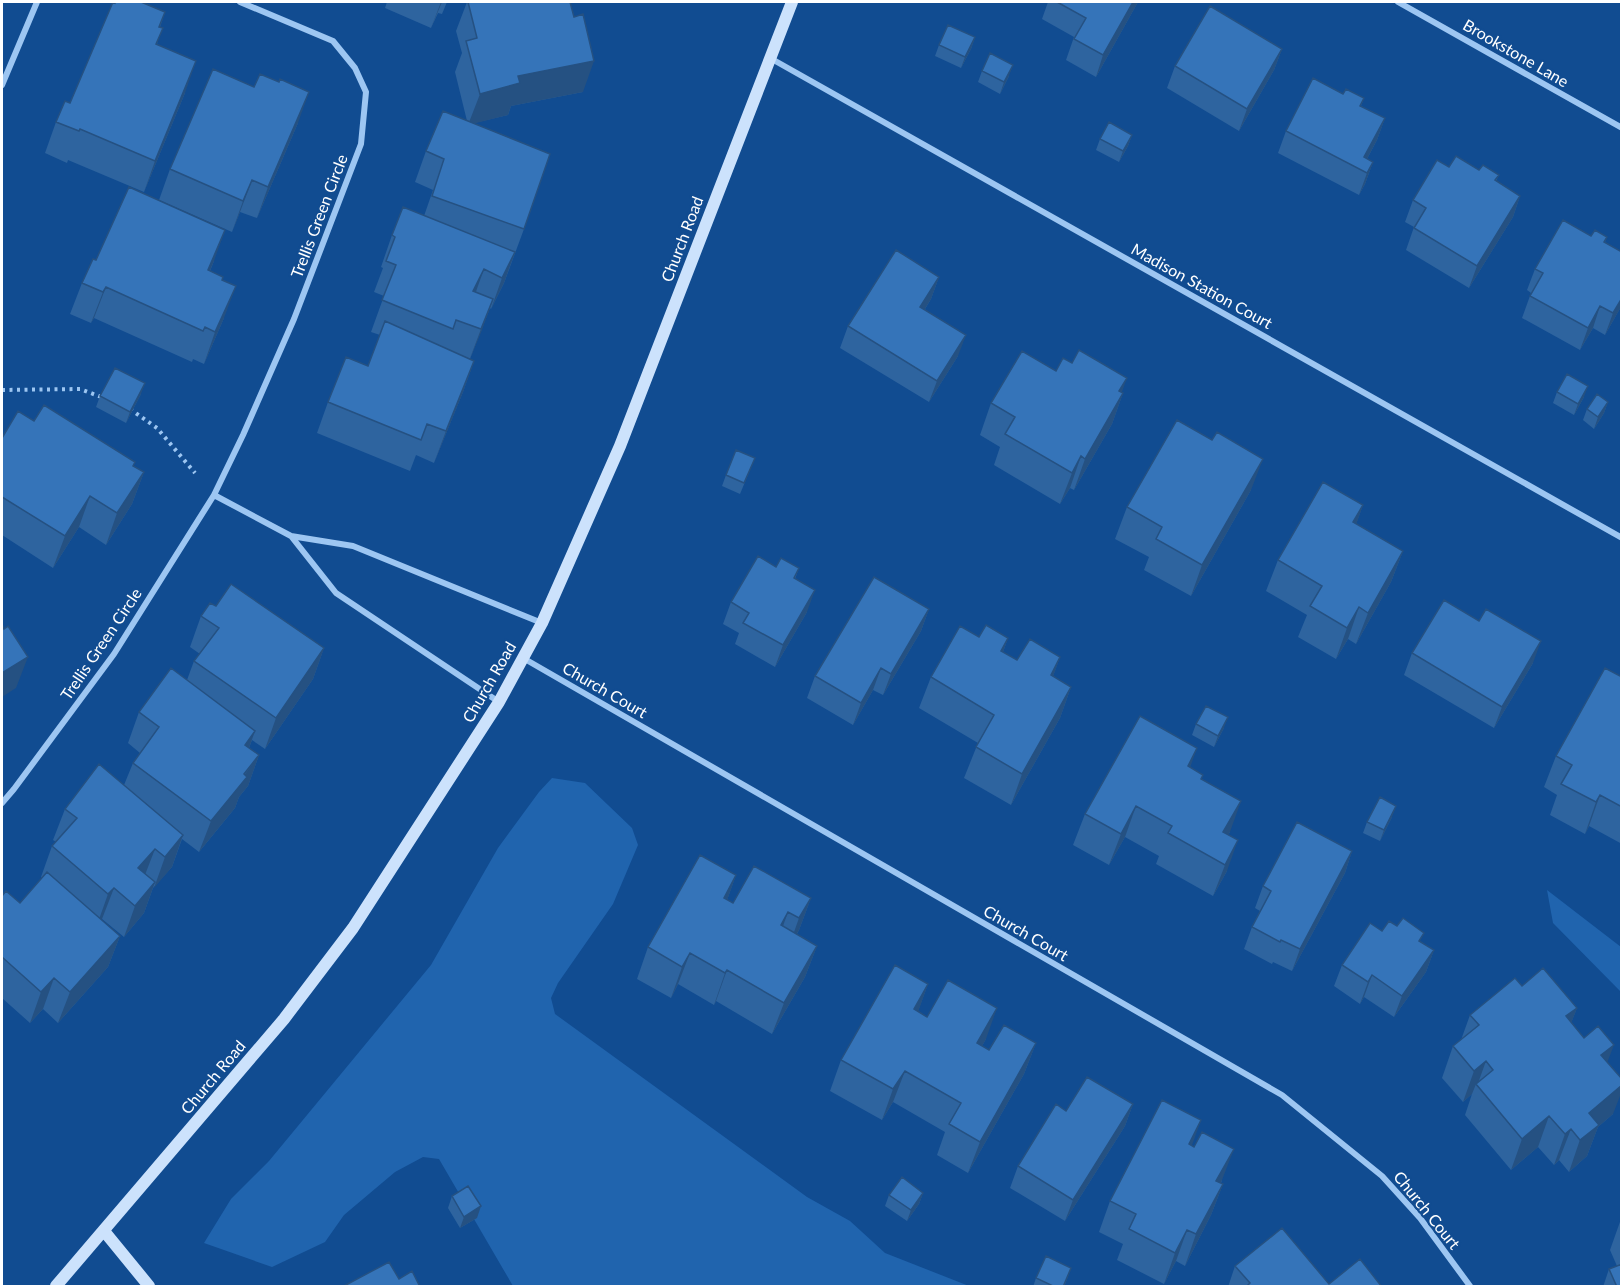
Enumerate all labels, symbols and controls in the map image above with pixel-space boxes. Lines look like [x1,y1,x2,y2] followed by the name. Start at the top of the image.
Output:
[1460,15,1572,90] street label: Brookstone Lane
[286,151,351,280] street label: Trellis Green Circle
[657,193,707,284] street label: Church Road
[1128,239,1276,332] street label: Madison Station Court
[56,584,145,703] street label: Trellis Green Circle
[458,638,519,726] street label: Church Road
[559,658,651,722] street label: Church Court
[980,901,1072,965] street label: Church Court
[176,1036,249,1117] street label: Church Road
[1390,1167,1465,1253] street label: Church Court

